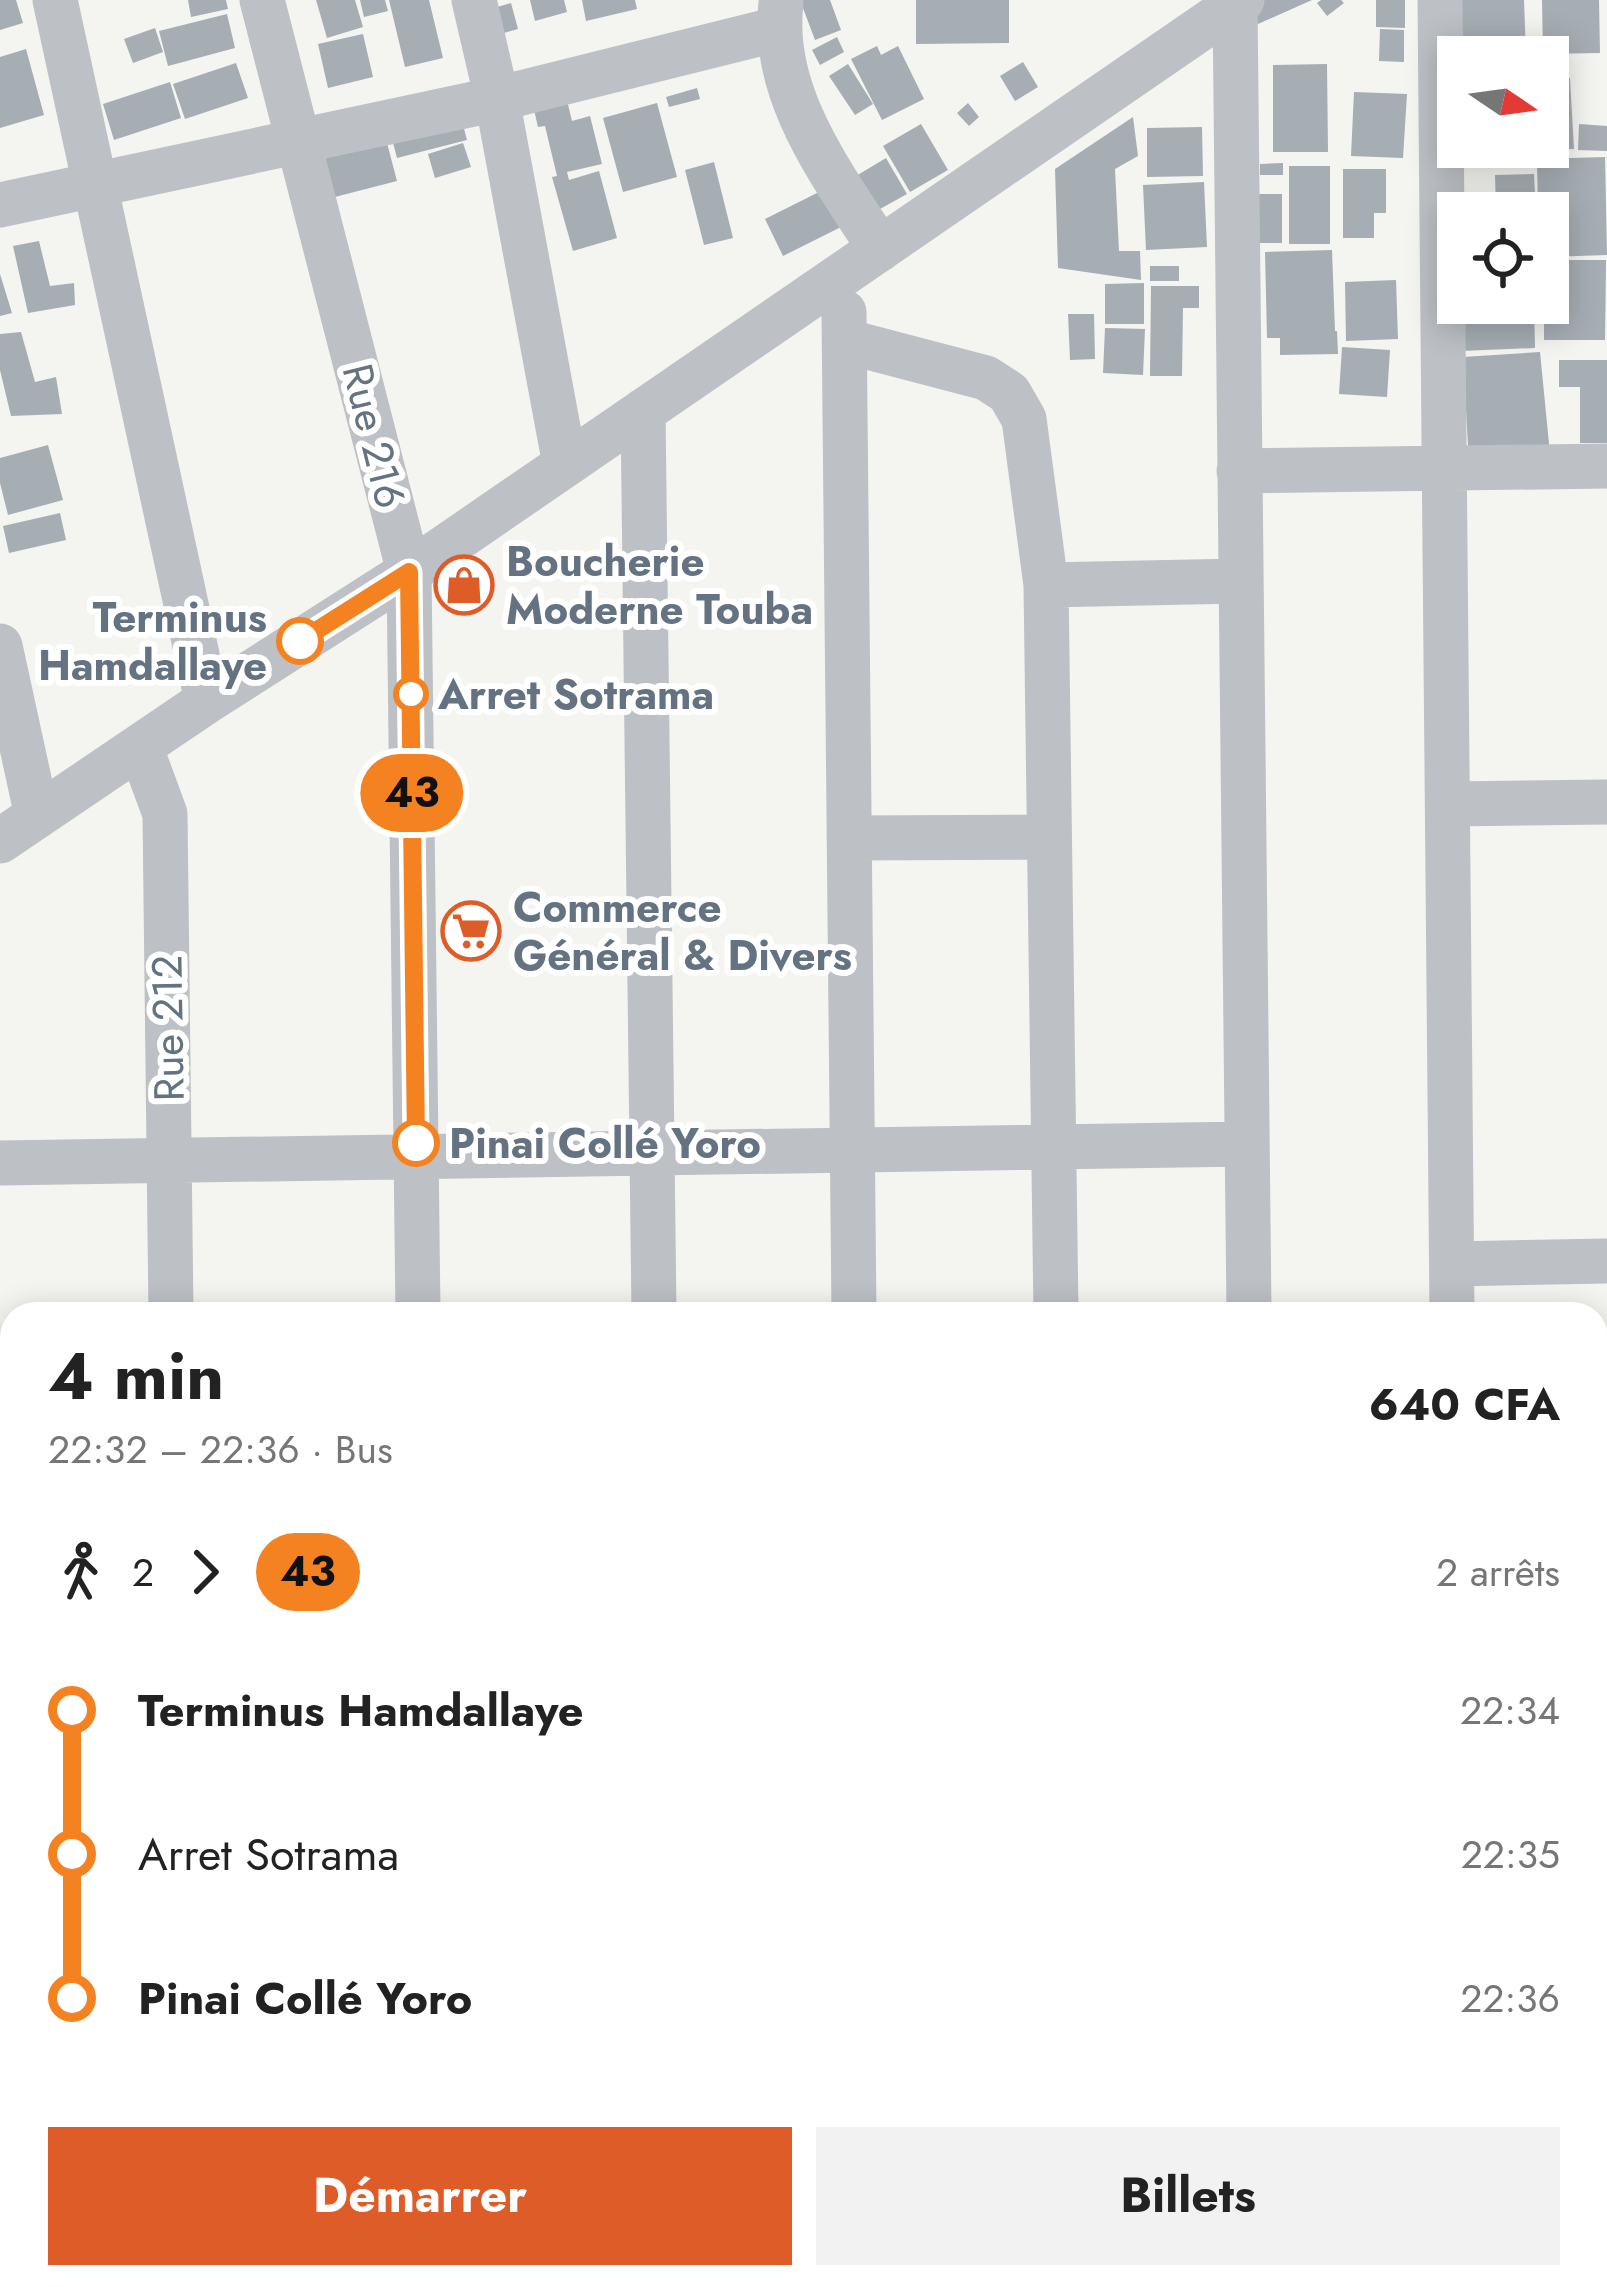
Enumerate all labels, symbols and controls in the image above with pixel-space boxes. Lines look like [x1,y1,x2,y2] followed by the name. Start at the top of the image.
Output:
[1437,36,1569,168] north arrow
[1437,36,1569,324] map controls
[1437,192,1569,324] button: locate
[327,357,421,515] street label: Rue 216
[506,531,813,640] place label: Boucherie Moderne Touba
[433,554,495,616] shop icon: Boucherie Moderne Touba
[38,587,267,696] place label: Terminus Hamdallaye
[278,619,322,663] marker: Terminus Hamdallaye
[437,664,714,725] place label: Arret Sotrama
[395,678,427,710] marker: Arret Sotrama
[358,754,466,832] line badge: 43
[384,762,440,823] text: 43
[513,877,852,986] place label: Commerce Général & Divers
[440,900,502,962] supermarket icon: Commerce Général & Divers
[136,954,200,1102] street label: Rue 212
[449,1113,761,1174] place label: Pinai Collé Yoro
[394,1121,438,1165] marker: Pinai Collé Yoro
[48,1328,224,1424] text: 4 min
[1369,1372,1560,1437] text: 640 CFA
[48,1421,393,1478] text: 22:32 – 22:36 · Bus
[48,1539,114,1605] icon: walk
[172,1539,238,1605] icon: forward
[280,1541,336,1602] text: 43
[132,1544,154,1601] text: 2
[1436,1544,1560,1601] text: 2 arrêts
[138,1678,584,1743] text: Terminus Hamdallaye
[1460,1682,1560,1739] text: 22:34
[138,1822,399,1887] text: Arret Sotrama
[1461,1826,1560,1883] text: 22:35
[138,1966,472,2031] text: Pinai Collé Yoro
[1460,1970,1560,2027] text: 22:36
[48,2127,792,2265] button: Démarrer
[816,2127,1560,2265] button: Billets

